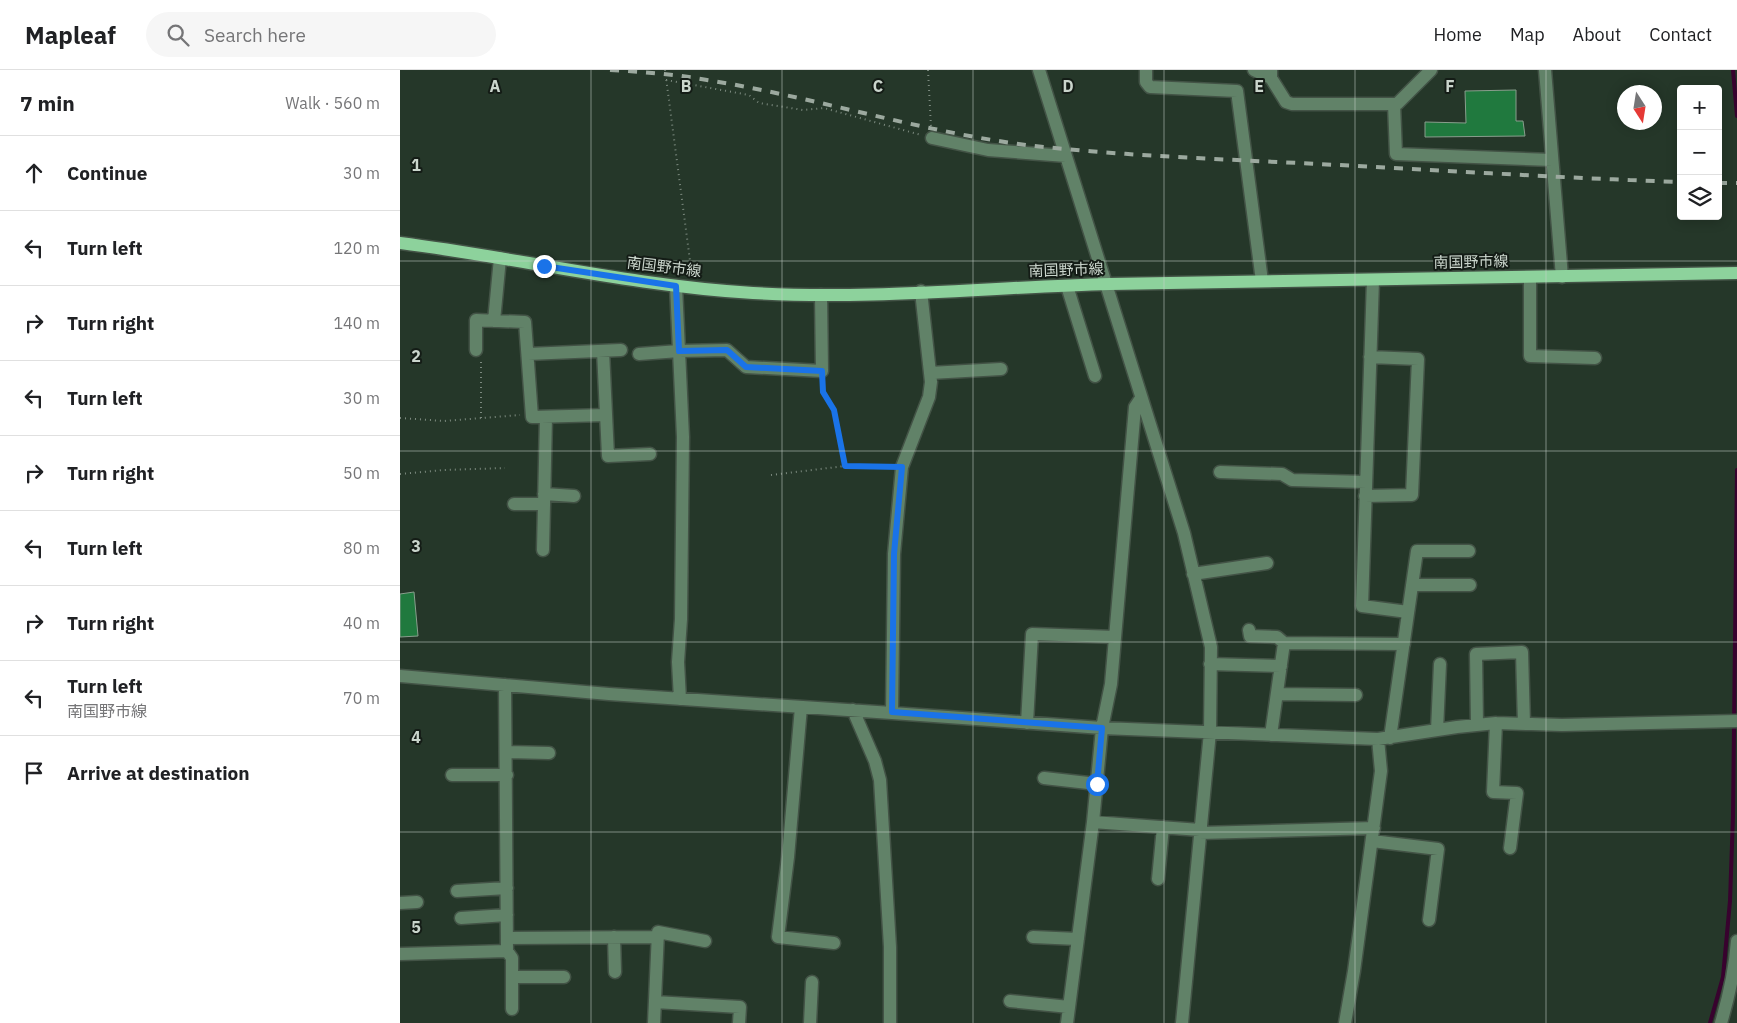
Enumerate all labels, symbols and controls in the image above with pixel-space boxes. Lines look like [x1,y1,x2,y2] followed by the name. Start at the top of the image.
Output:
[146,12,496,57] search box
[25,19,116,51] text: Mapleaf
[164,21,192,49] icon: search
[204,23,306,47] text: Search here
[1434,23,1482,46] text: Home
[1510,23,1545,46] text: Map
[1573,23,1621,46] text: About
[1649,23,1712,46] text: Contact
[490,76,501,96] text: A
[681,76,692,96] text: B
[873,76,883,96] text: C
[1062,76,1074,96] text: D
[1254,76,1264,96] text: E
[1445,76,1455,96] text: F
[1617,85,1662,130] north arrow
[1677,85,1722,220] map controls
[1677,85,1722,130] button: +
[20,89,75,117] text: 7 min
[285,93,380,113] text: Walk · 560 m
[1677,130,1722,175] button: −
[411,155,421,175] text: 1
[20,159,48,187] icon: ahead
[67,161,147,185] text: Continue
[343,163,380,183] text: 30 m
[1677,175,1722,220] button: layers
[20,234,48,262] icon: left
[67,236,143,260] text: Turn left
[333,238,380,258] text: 120 m
[1433,251,1509,272] street label: 南国野市線
[626,253,702,281] street label: 南国野市線
[533,255,556,278] route end
[1028,259,1104,280] street label: 南国野市線
[20,309,48,337] icon: right
[67,311,154,335] text: Turn right
[333,313,380,333] text: 140 m
[411,346,421,366] text: 2
[20,384,48,412] icon: left
[67,386,143,410] text: Turn left
[343,388,380,408] text: 30 m
[20,459,48,487] icon: right
[67,461,154,485] text: Turn right
[343,463,380,483] text: 50 m
[20,534,48,562] icon: left
[67,536,143,560] text: Turn left
[411,536,421,556] text: 3
[343,538,380,558] text: 80 m
[20,609,48,637] icon: right
[67,611,154,635] text: Turn right
[343,613,380,633] text: 40 m
[67,674,143,698] text: Turn left
[20,684,48,712] icon: left
[343,688,380,708] text: 70 m
[67,701,147,721] text: 南国野市線
[411,727,421,747] text: 4
[20,759,48,787] icon: arrive
[67,761,250,785] text: Arrive at destination
[1086,773,1109,796] route start
[411,917,421,937] text: 5

